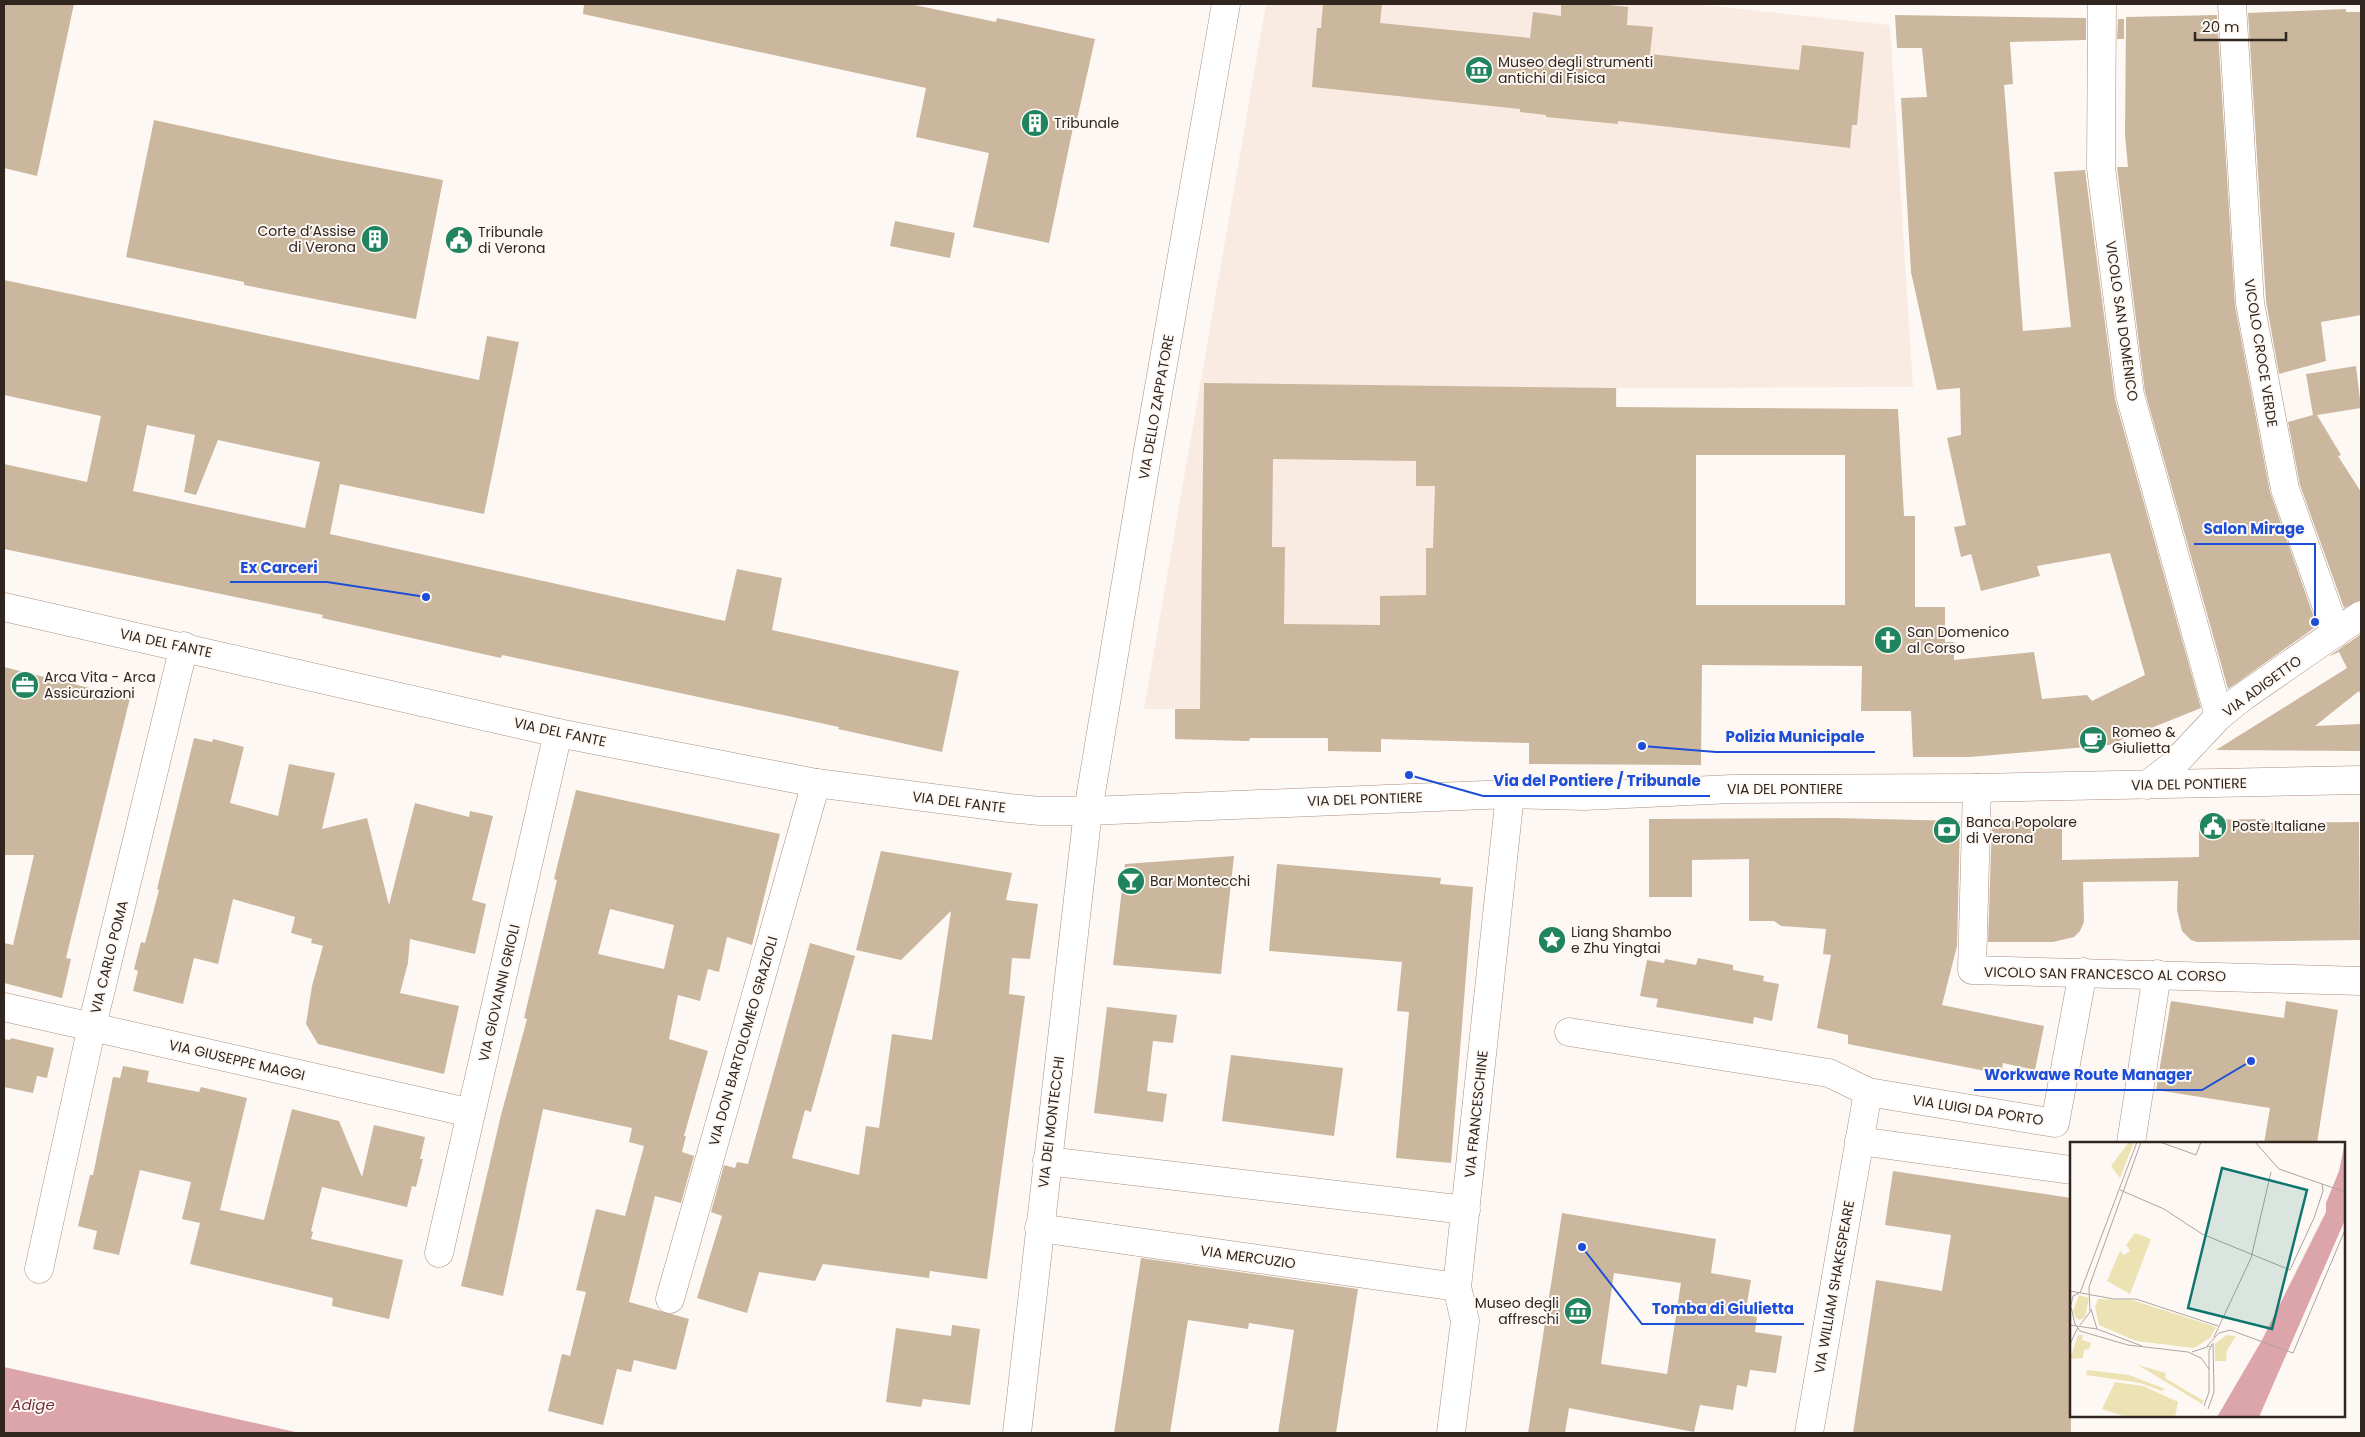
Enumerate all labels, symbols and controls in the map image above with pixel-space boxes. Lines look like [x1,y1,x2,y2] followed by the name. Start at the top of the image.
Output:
[2195,10,2286,42] scale bar
[2202,16,2240,37] text: 20 m
[1498,52,1653,88] place label: Museo degli strumenti antichi di Fisica
[1464,55,1494,85] museum icon: Museo degli strumenti antichi di Fisica
[1020,108,1050,138] building icon: Tribunale
[1054,113,1120,133] place label: Tribunale
[257,221,356,257] place label: Corte d’Assise di Verona
[478,222,545,258] place label: Tribunale di Verona
[360,224,390,254] building icon: Corte d’Assise di Verona
[444,225,474,255] public building icon: Tribunale di Verona
[2101,239,2143,403] street label: VICOLO SAN DOMENICO
[2239,277,2283,429] street label: VICOLO CROCE VERDE
[1133,333,1179,481] street label: VIA DELLO ZAPPATORE
[2194,514,2315,544] callout: Salon Mirage
[2204,518,2304,539] text: Salon Mirage
[230,552,327,582] callout: Ex Carceri
[240,557,318,578] text: Ex Carceri
[1907,622,2009,658] place label: San Domenico al Corso
[118,623,214,663] street label: VIA DEL FANTE
[1873,625,1903,655] church icon: San Domenico al Corso
[2218,651,2306,721] street label: VIA ADIGETTO
[44,667,156,703] place label: Arca Vita - Arca Assicurazioni
[10,670,40,700] office icon: Arca Vita - Arca Assicurazioni
[512,712,608,752] street label: VIA DEL FANTE
[1716,722,1875,752] callout: Polizia Municipale
[2112,722,2176,758] place label: Romeo & Giulietta
[2078,725,2108,755] cafe icon: Romeo & Giulietta
[1726,726,1864,747] text: Polizia Municipale
[1483,766,1710,796] callout: Via del Pontiere / Tribunale
[1493,770,1701,791] text: Via del Pontiere / Tribunale
[2131,773,2247,795] street label: VIA DEL PONTIERE
[1727,779,1843,799] street label: VIA DEL PONTIERE
[911,786,1007,818] street label: VIA DEL FANTE
[1307,787,1423,811] street label: VIA DEL PONTIERE
[2198,811,2228,841] public building icon: Poste Italiane
[1966,812,2077,848] place label: Banca Popolare di Verona
[1932,815,1962,845] bank icon: Banca Popolare di Verona
[2232,816,2326,836] place label: Poste Italiane
[1116,866,1146,896] bar icon: Bar Montecchi
[1150,871,1250,891] place label: Bar Montecchi
[85,898,133,1016] street label: VIA CARLO POMA
[473,922,525,1064] street label: VIA GIOVANNI GRIOLI
[1571,922,1672,958] place label: Liang Shambo e Zhu Yingtai
[1537,925,1567,955] place icon: Liang Shambo e Zhu Yingtai
[703,934,783,1148] street label: VIA DON BARTOLOMEO GRAZIOLI
[1984,962,2226,986] street label: VICOLO SAN FRANCESCO AL CORSO
[167,1035,307,1085] street label: VIA GIUSEPPE MAGGI
[1459,1049,1493,1179] street label: VIA FRANCESCHINE
[1033,1055,1069,1189] street label: VIA DEI MONTECCHI
[1974,1060,2202,1090] callout: Workwawe Route Manager
[1984,1064,2192,1085] text: Workwawe Route Manager
[1911,1090,2045,1130] street label: VIA LUIGI DA PORTO
[2070,1142,2345,1417] inset map
[1809,1199,1859,1375] street label: VIA WILLIAM SHAKESPEARE
[1199,1240,1297,1274] street label: VIA MERCUZIO
[1475,1293,1559,1329] place label: Museo degli affreschi
[1642,1294,1804,1324] callout: Tomba di Giulietta
[1563,1296,1593,1326] museum icon: Museo degli affreschi
[1652,1298,1794,1319] text: Tomba di Giulietta
[10,1394,55,1415] water label: Adige

